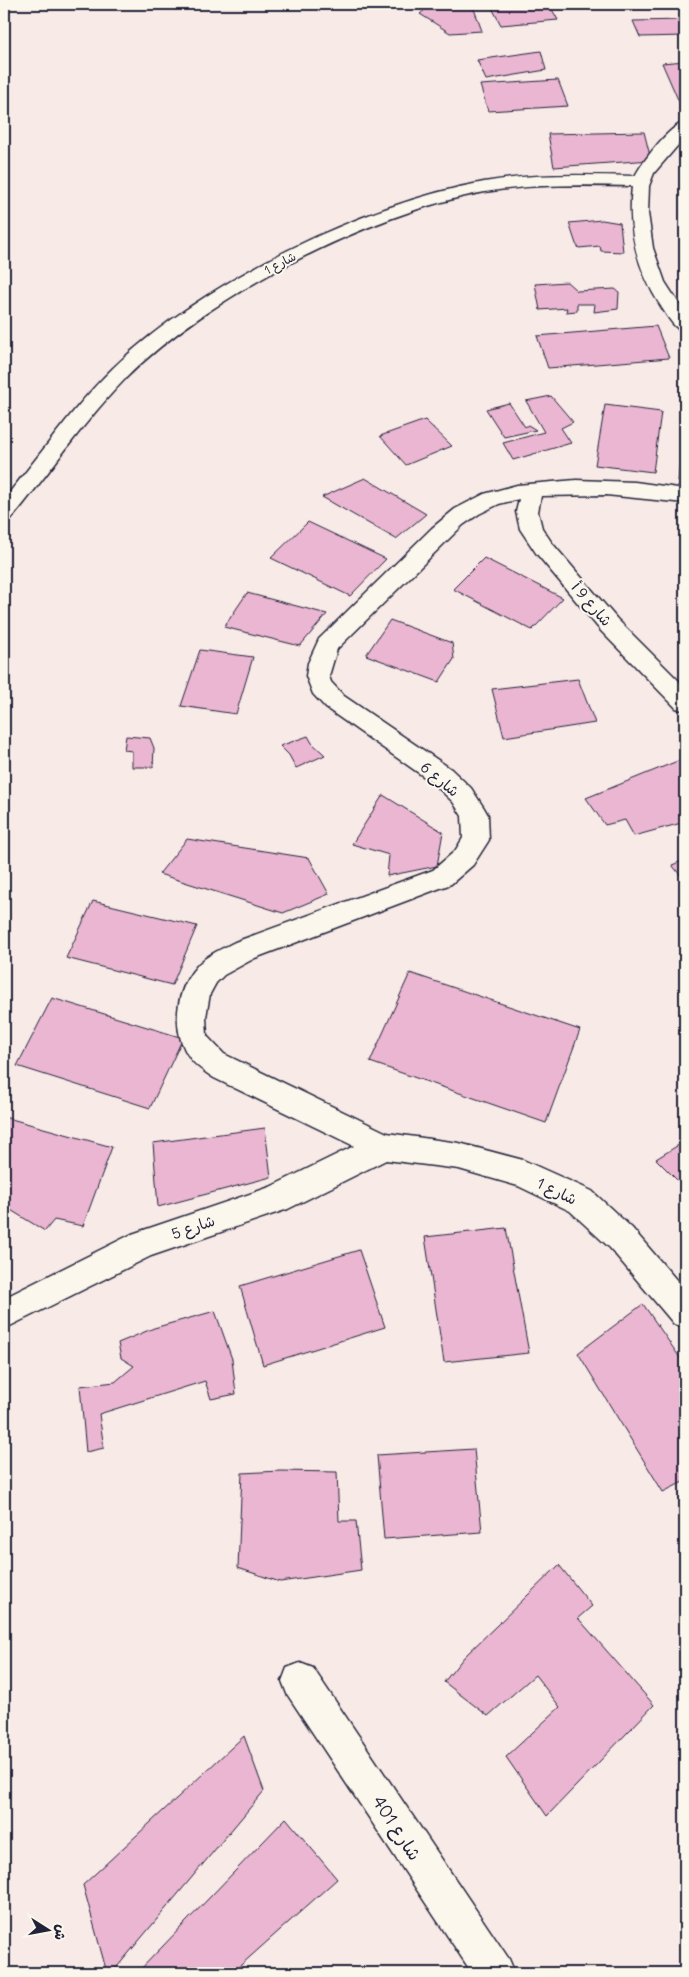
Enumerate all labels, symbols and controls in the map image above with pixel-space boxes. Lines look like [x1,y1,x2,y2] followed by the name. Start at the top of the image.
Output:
[262,248,299,279] street label: شارع 1
[567,578,616,630] street label: شارع 9 أ
[416,757,463,801] street label: شارع 6
[534,1173,580,1210] street label: شارع 1
[169,1211,218,1244] street label: شارع 5
[367,1791,426,1865] street label: شارع 401
[22,1904,72,1954] north arrow
[50,1923,71,1942] text: ش

